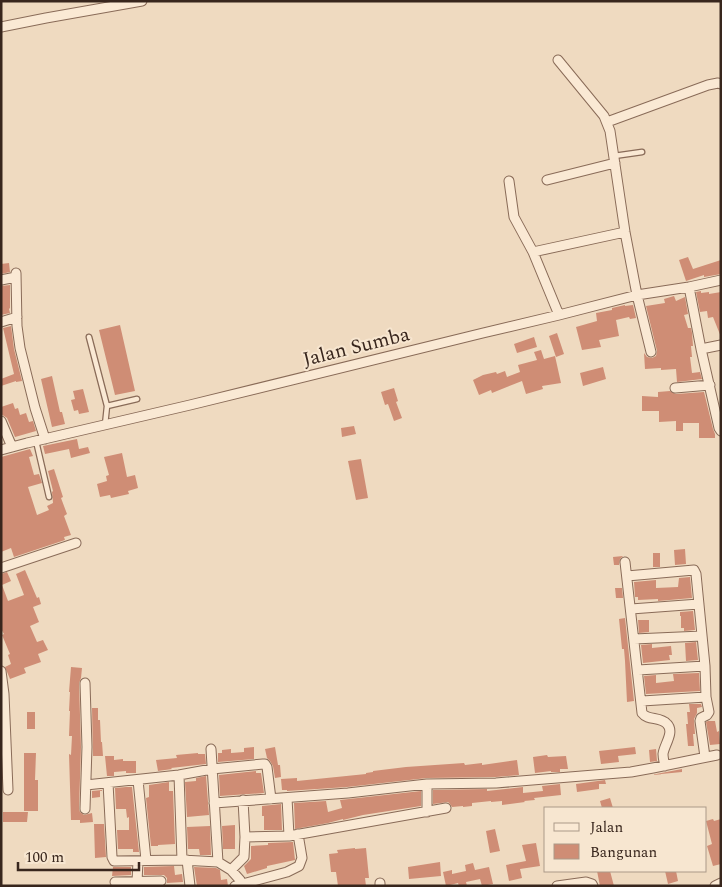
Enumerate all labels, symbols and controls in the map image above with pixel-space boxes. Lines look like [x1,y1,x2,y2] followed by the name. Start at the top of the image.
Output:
[300,319,413,375] street label: Jalan Sumba
[544,807,707,872] legend
[590,816,623,839] text: Jalan
[18,840,139,872] scale bar
[590,841,657,864] text: Bangunan
[25,846,64,869] text: 100 m

